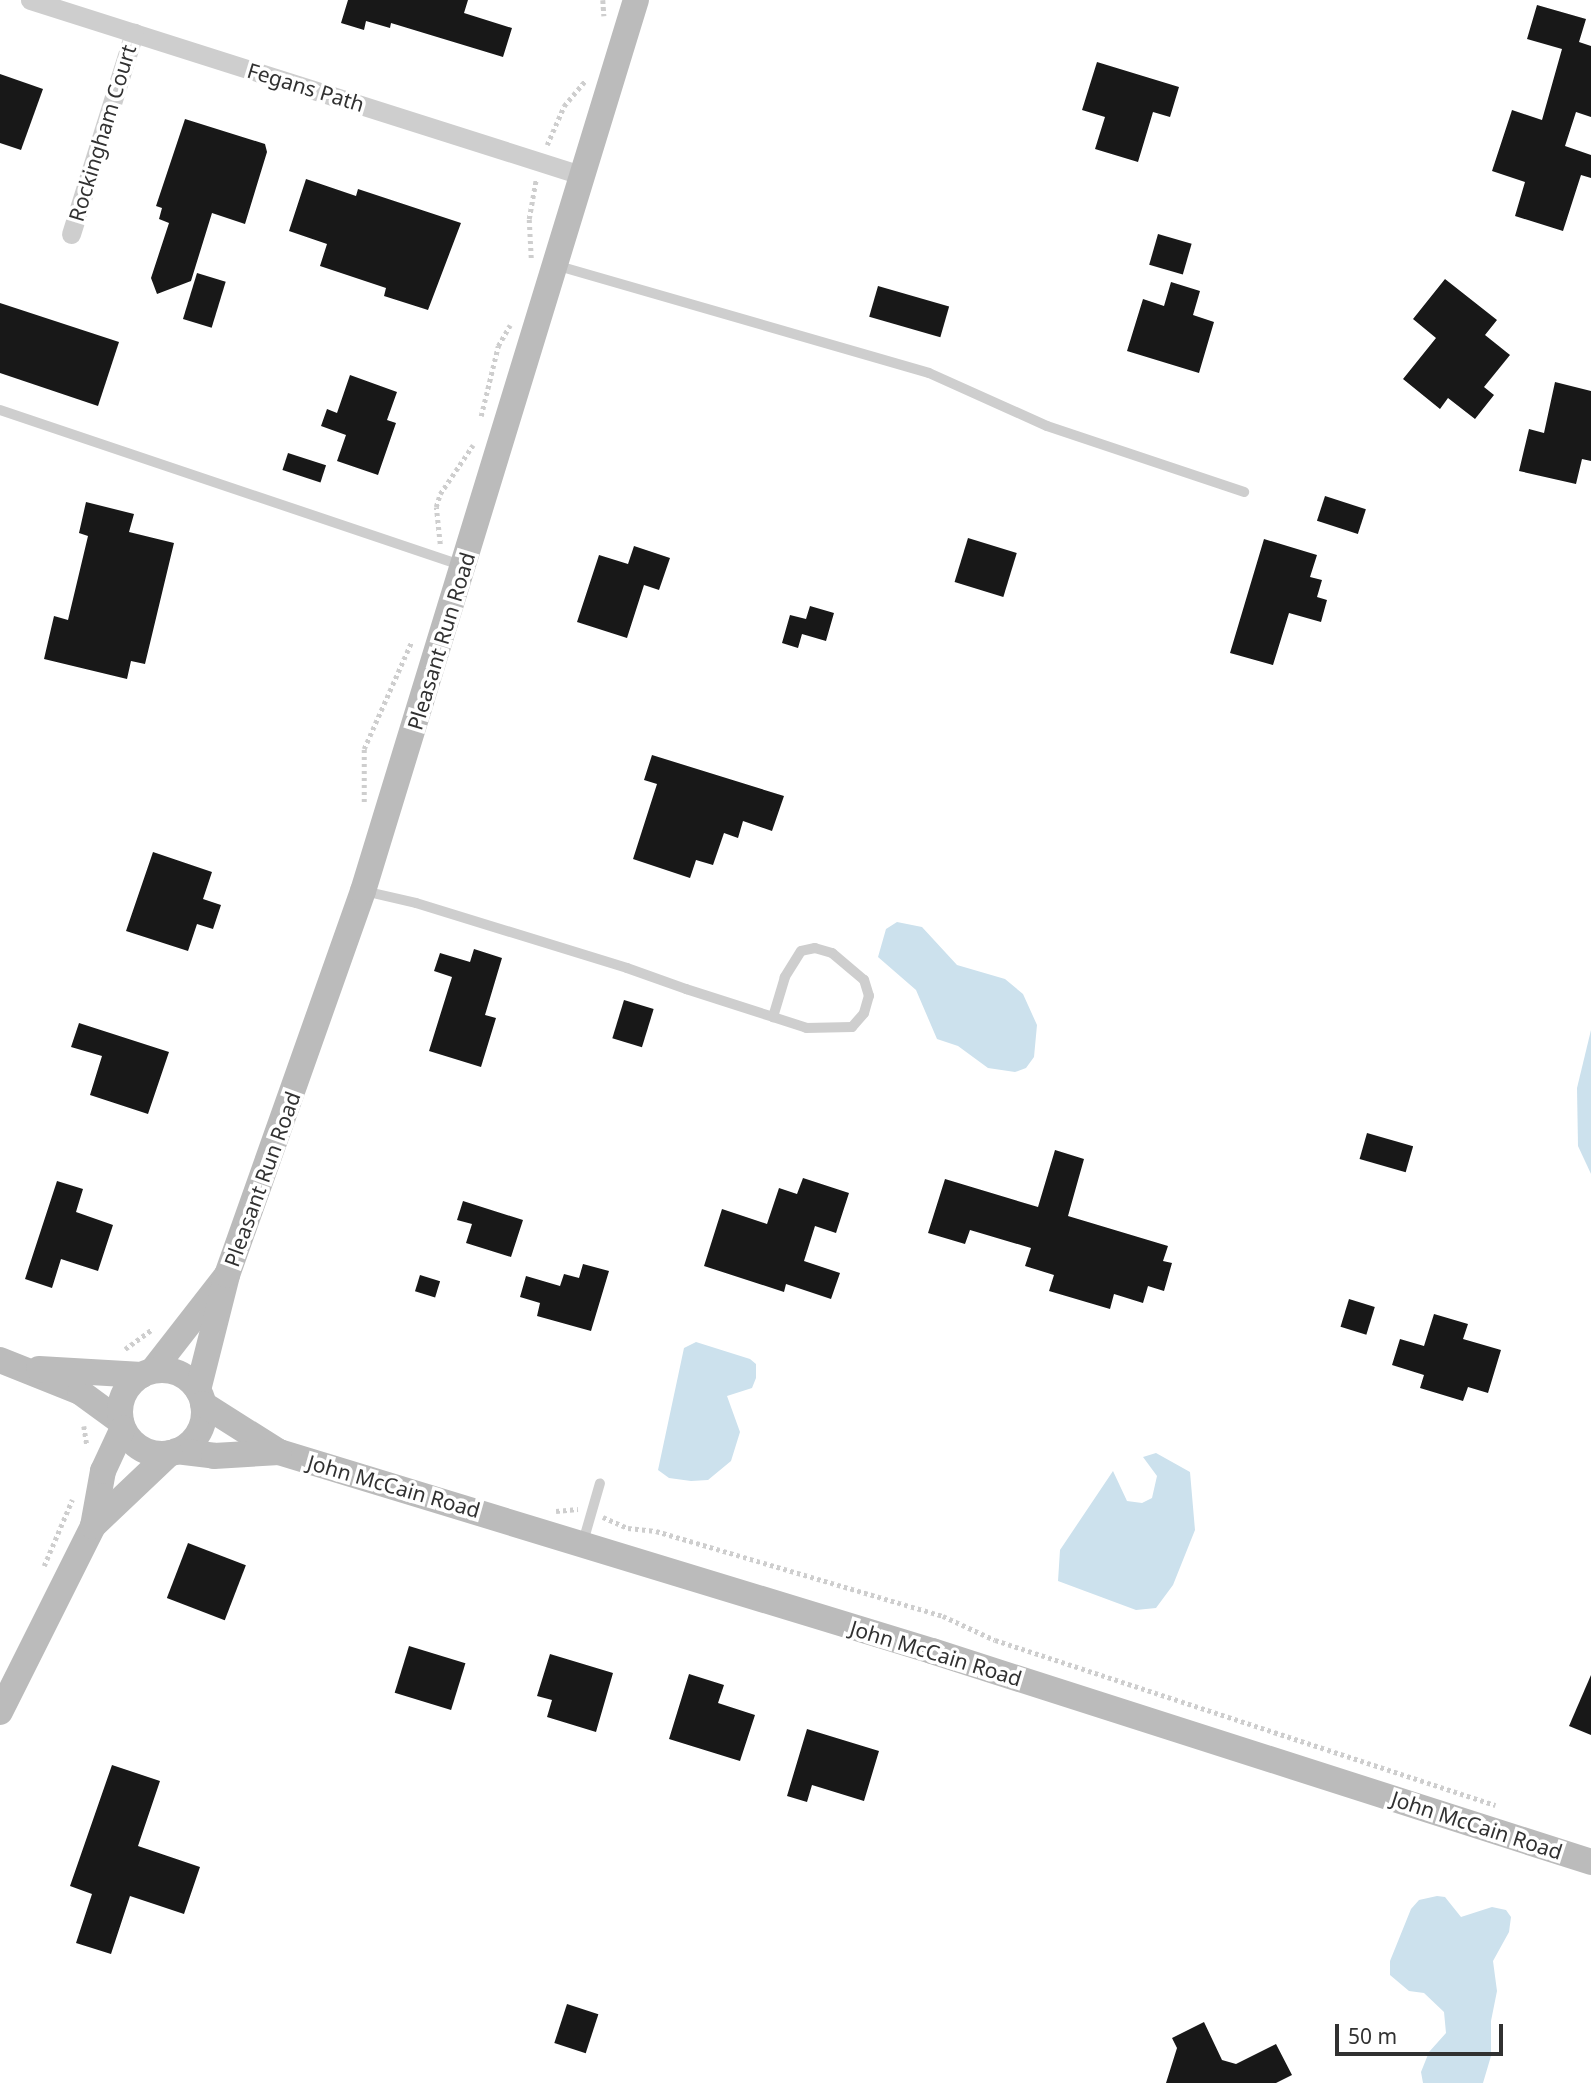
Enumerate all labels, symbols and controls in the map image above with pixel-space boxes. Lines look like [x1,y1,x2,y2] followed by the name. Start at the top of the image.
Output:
[63,42,141,224] street label: Rockingham Court
[244,57,368,117] street label: Fegans Path
[402,549,480,733] street label: Pleasant Run Road
[219,1088,305,1270] street label: Pleasant Run Road
[305,1449,483,1523] street label: John McCain Road
[847,1615,1025,1691] street label: John McCain Road
[1388,1785,1566,1865] street label: John McCain Road
[1339,2010,1507,2054] scale bar
[1348,2022,1397,2050] text: 50 m

